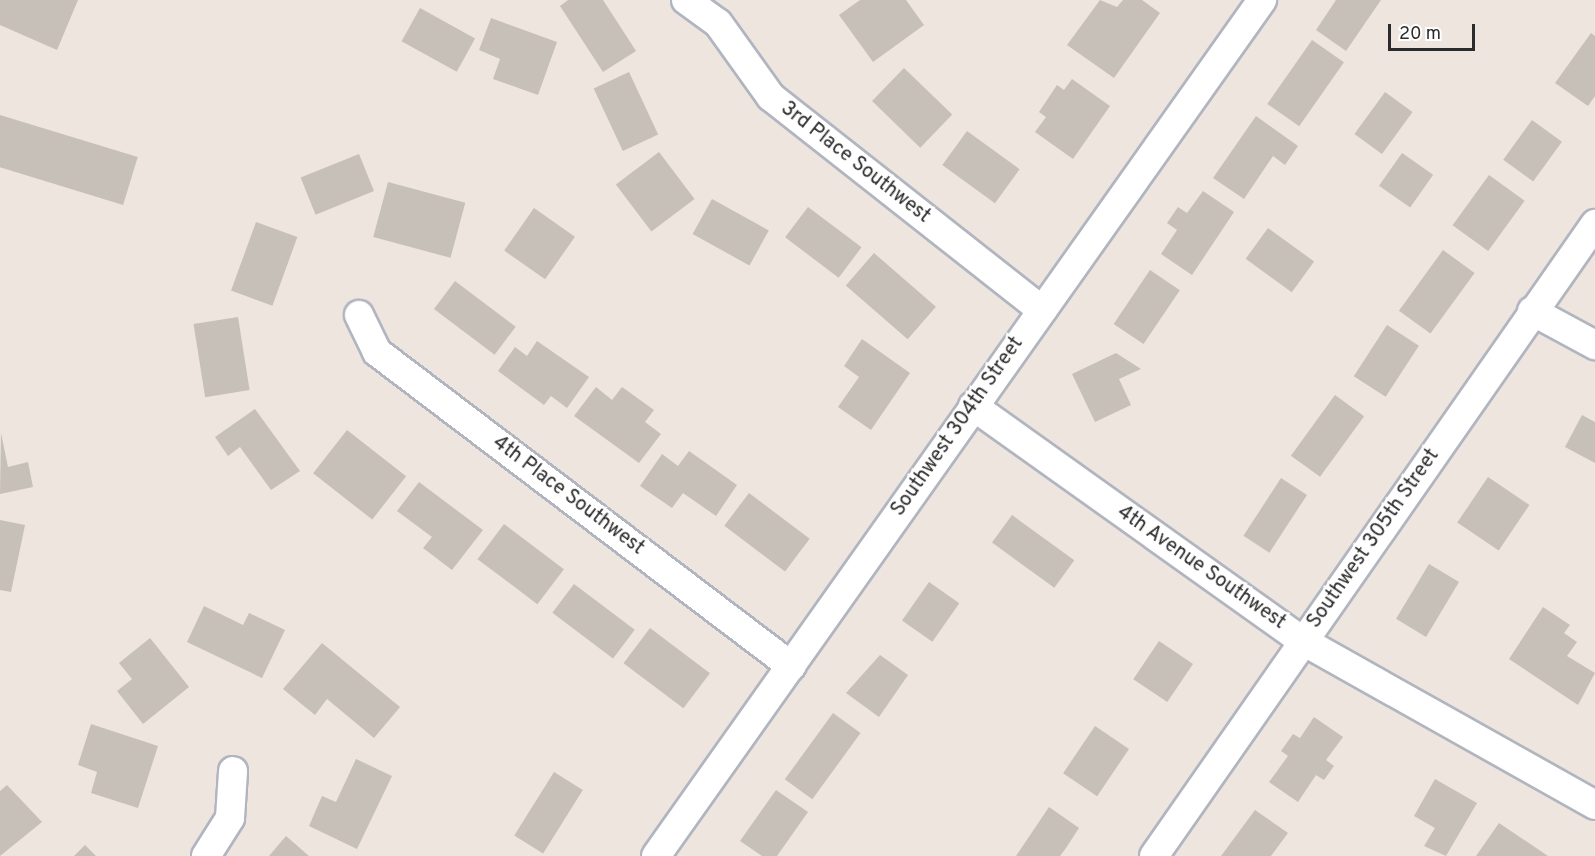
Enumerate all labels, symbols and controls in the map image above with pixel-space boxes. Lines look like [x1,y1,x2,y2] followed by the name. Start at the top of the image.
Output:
[1391,12,1478,50] scale bar
[1399,23,1441,46] text: 20 m
[775,97,935,229] street label: 3rd Place Southwest
[887,333,1029,521] street label: Southwest 304th Street
[488,431,648,561] street label: 4th Place Southwest
[1303,445,1445,633] street label: Southwest 305th Street
[1112,501,1290,635] street label: 4th Avenue Southwest

